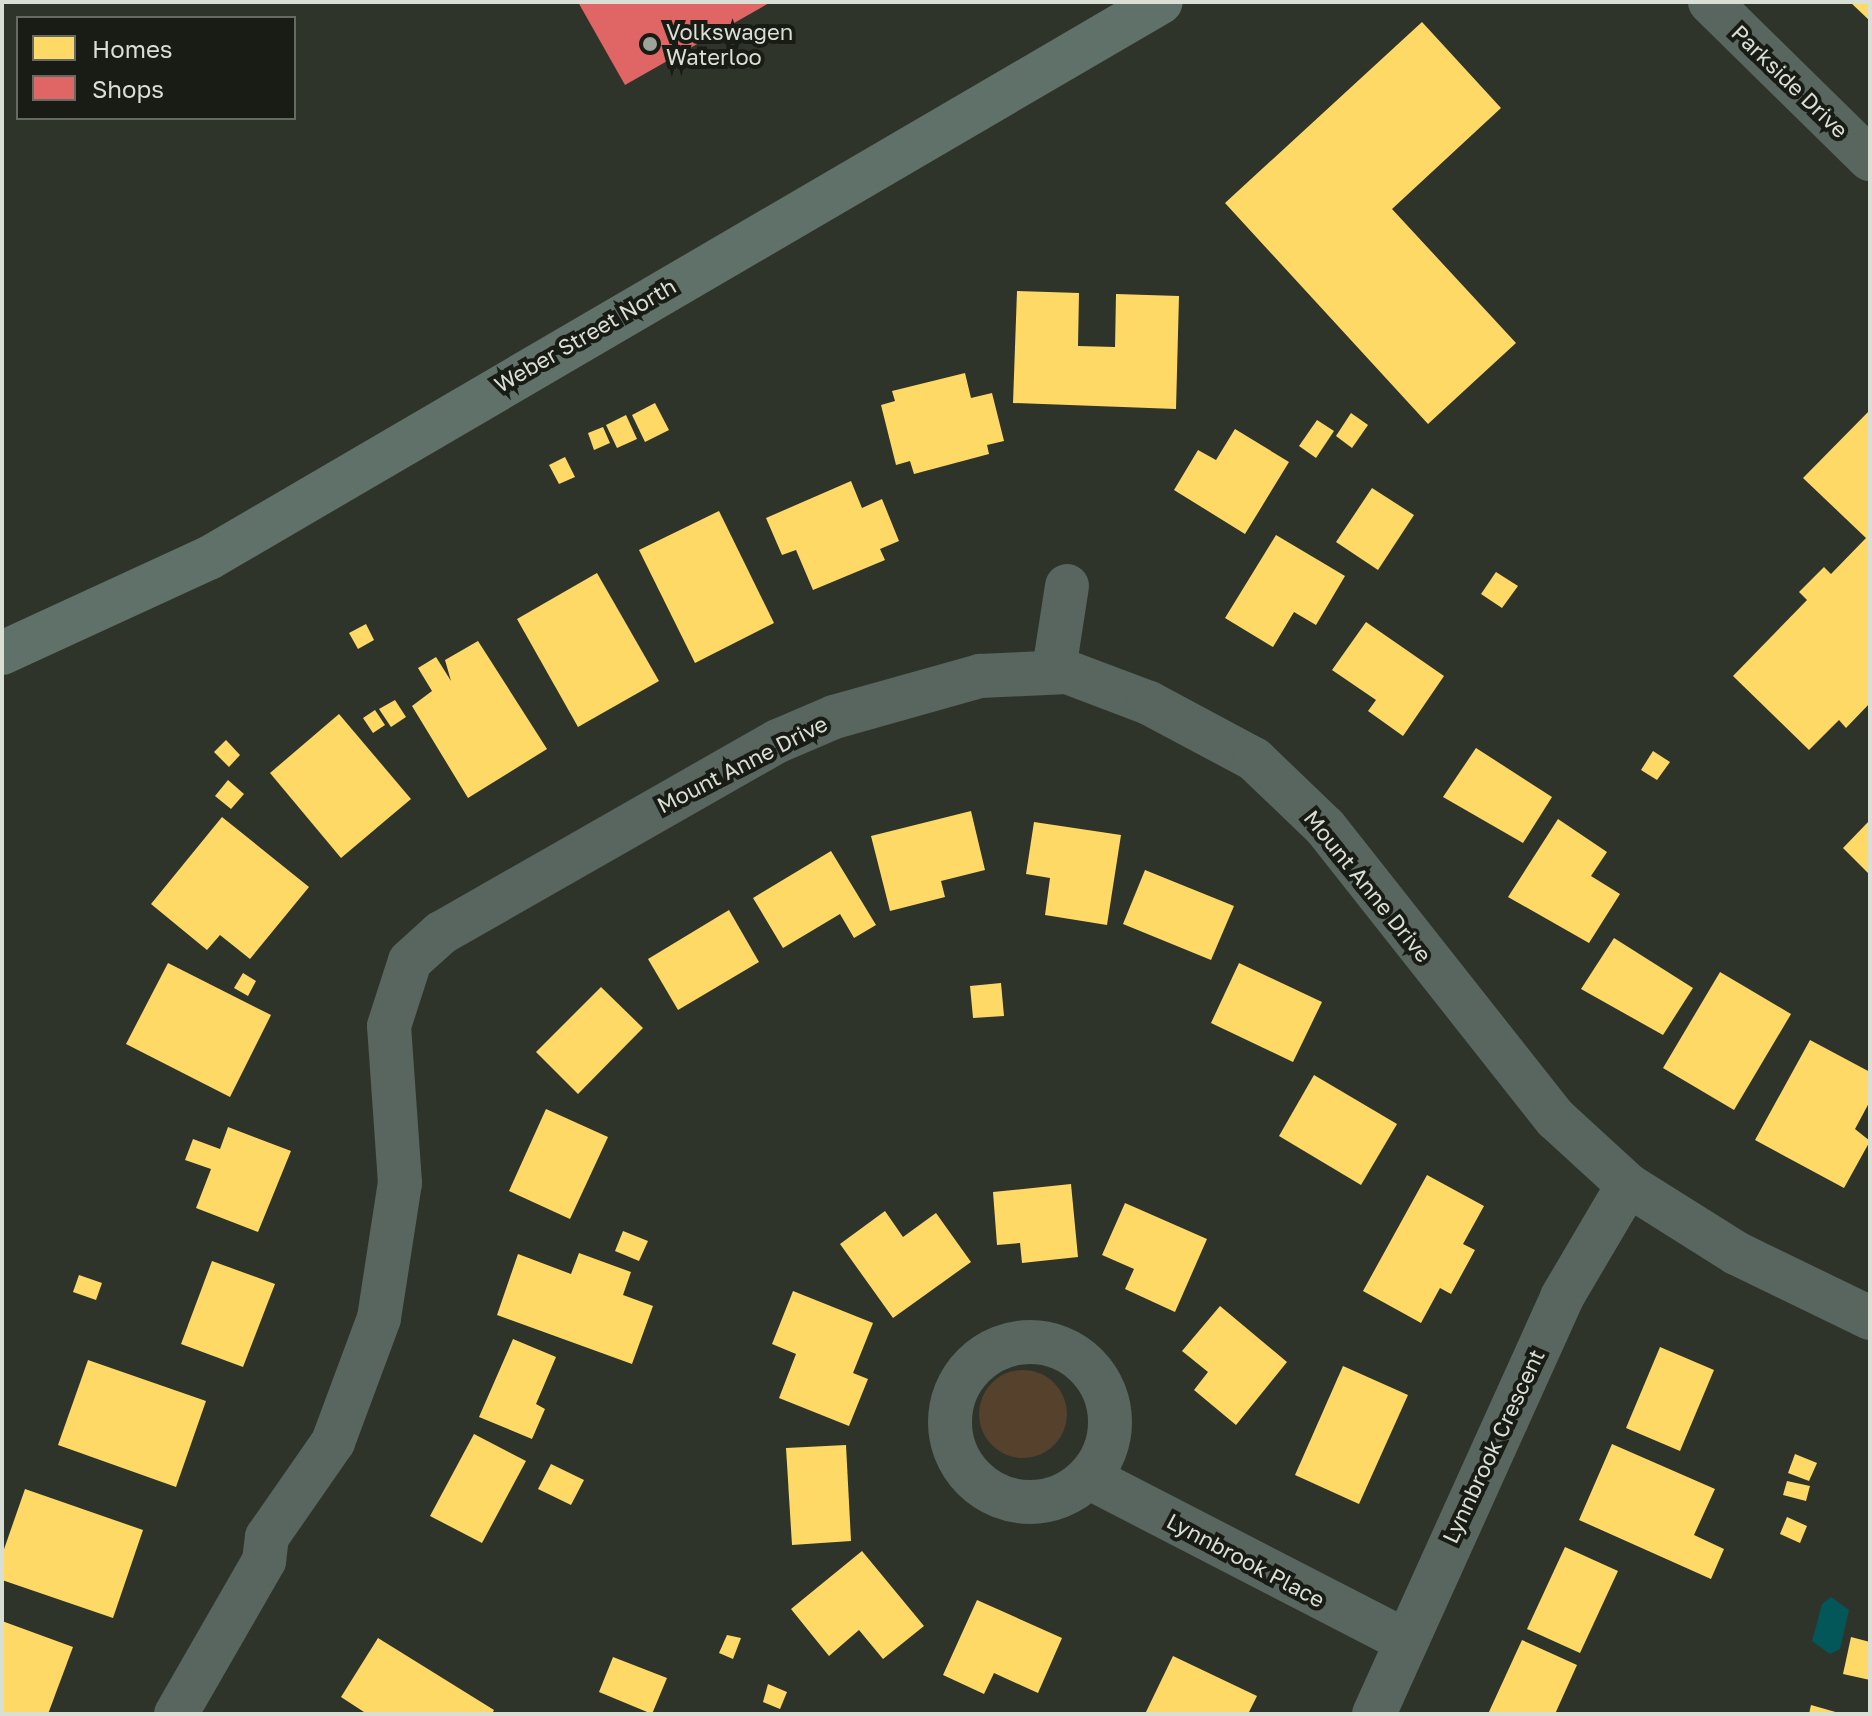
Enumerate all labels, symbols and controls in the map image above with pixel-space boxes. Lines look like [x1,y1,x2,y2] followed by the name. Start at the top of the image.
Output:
[16,16,296,120] legend
[666,18,793,70] place label: Volkswagen Waterloo
[1726,19,1854,143] street label: Parkside Drive
[92,34,173,63] text: Homes
[641,35,659,53] marker: Volkswagen Waterloo
[92,74,164,103] text: Shops
[490,272,680,398] street label: Weber Street North
[652,710,832,818] street label: Mount Anne Drive
[1299,805,1437,967] street label: Mount Anne Drive
[1436,1345,1550,1547] street label: Lynnbrook Crescent
[1163,1507,1329,1613] street label: Lynnbrook Place

